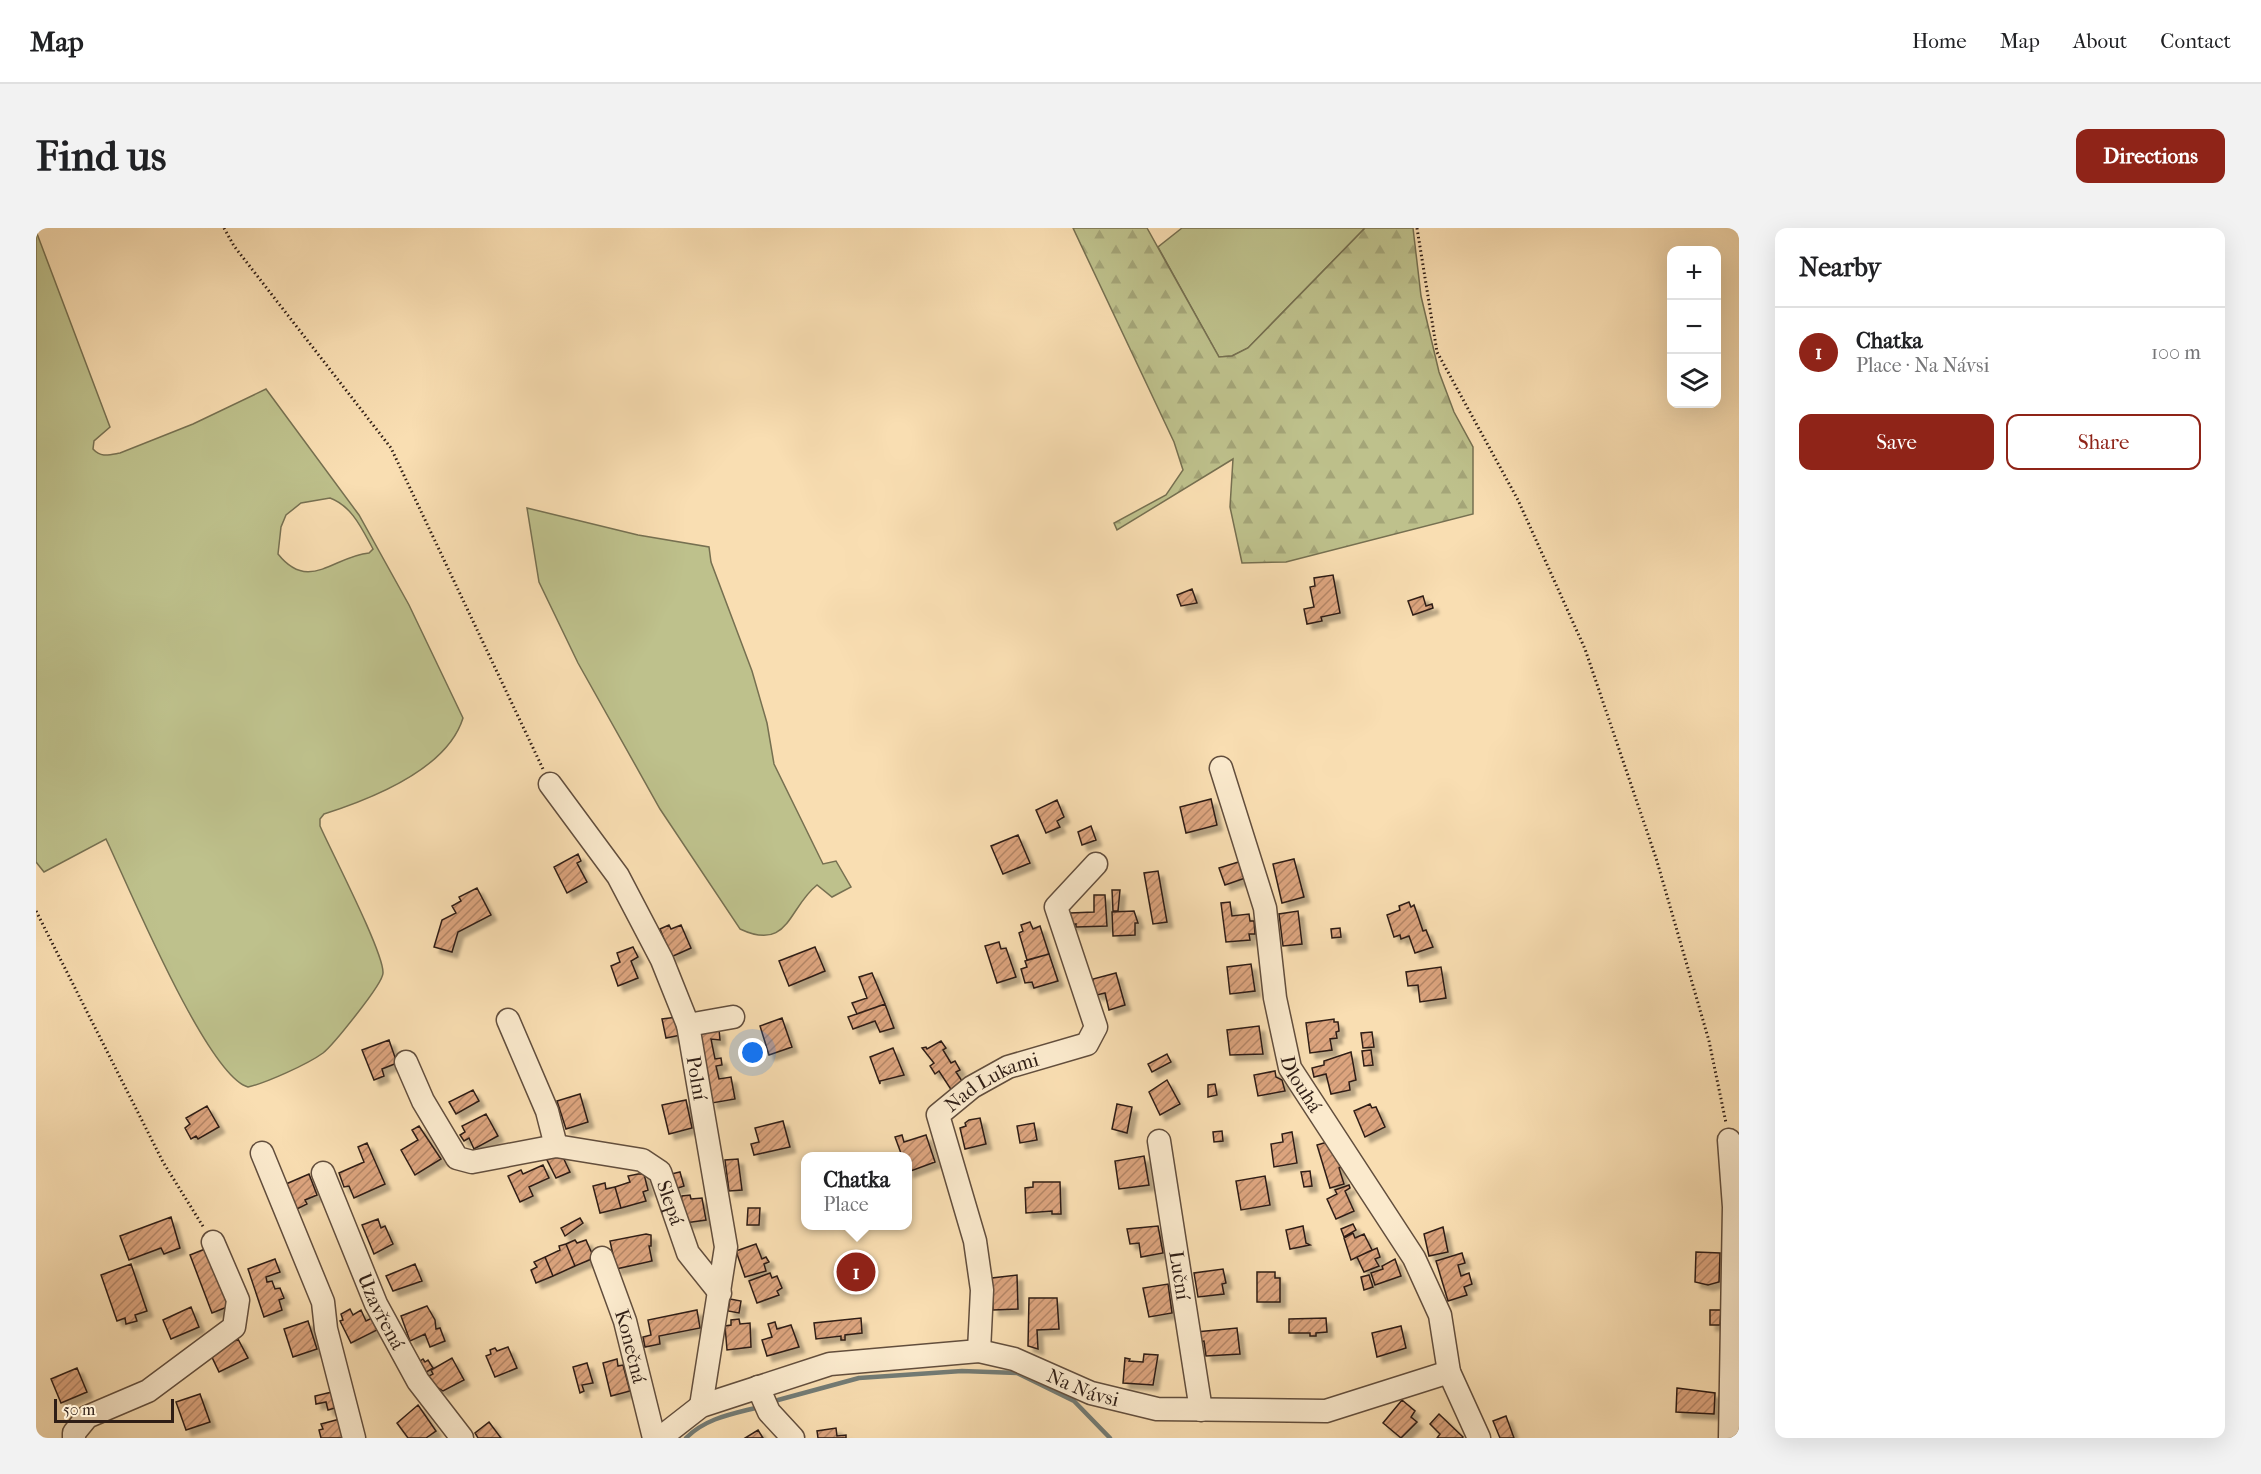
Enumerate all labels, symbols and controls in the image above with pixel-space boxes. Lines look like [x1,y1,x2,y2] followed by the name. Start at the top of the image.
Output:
[30,25,84,58] text: Map
[1912,29,1967,53] text: Home
[2000,29,2040,53] text: Map
[2073,29,2127,53] text: About
[2160,29,2231,53] text: Contact
[2076,129,2225,183] button: Directions
[36,132,166,181] text: Find us
[1667,246,1721,408] map controls
[1667,246,1721,300] button: +
[1799,252,1881,283] text: Nearby
[1667,300,1721,354] button: −
[1856,328,1923,354] text: Chatka
[1815,341,1822,364] text: 1
[2151,341,2201,364] text: 100 m
[1667,354,1721,408] button: layers
[1856,354,1989,377] text: Place · Na Návsi
[1799,414,1994,470] button: Save
[2006,414,2201,470] button: Share
[738,1038,767,1067] your location
[940,1047,1041,1116] street label: Nad Lukami
[682,1054,712,1103] street label: Polní
[1276,1054,1328,1117] street label: Dlouhá
[801,1152,912,1230] popup
[823,1167,890,1193] text: Chatka
[652,1177,689,1229] street label: Slepá
[823,1193,869,1216] text: Place
[1165,1249,1195,1303] street label: Luční
[836,1250,876,1294] pin: 1
[353,1269,410,1354] street label: Uzavřená
[610,1306,652,1386] street label: Konečná
[1043,1364,1121,1411] street label: Na Návsi
[54,1396,174,1424] scale bar
[63,1400,95,1419] text: 50 m

